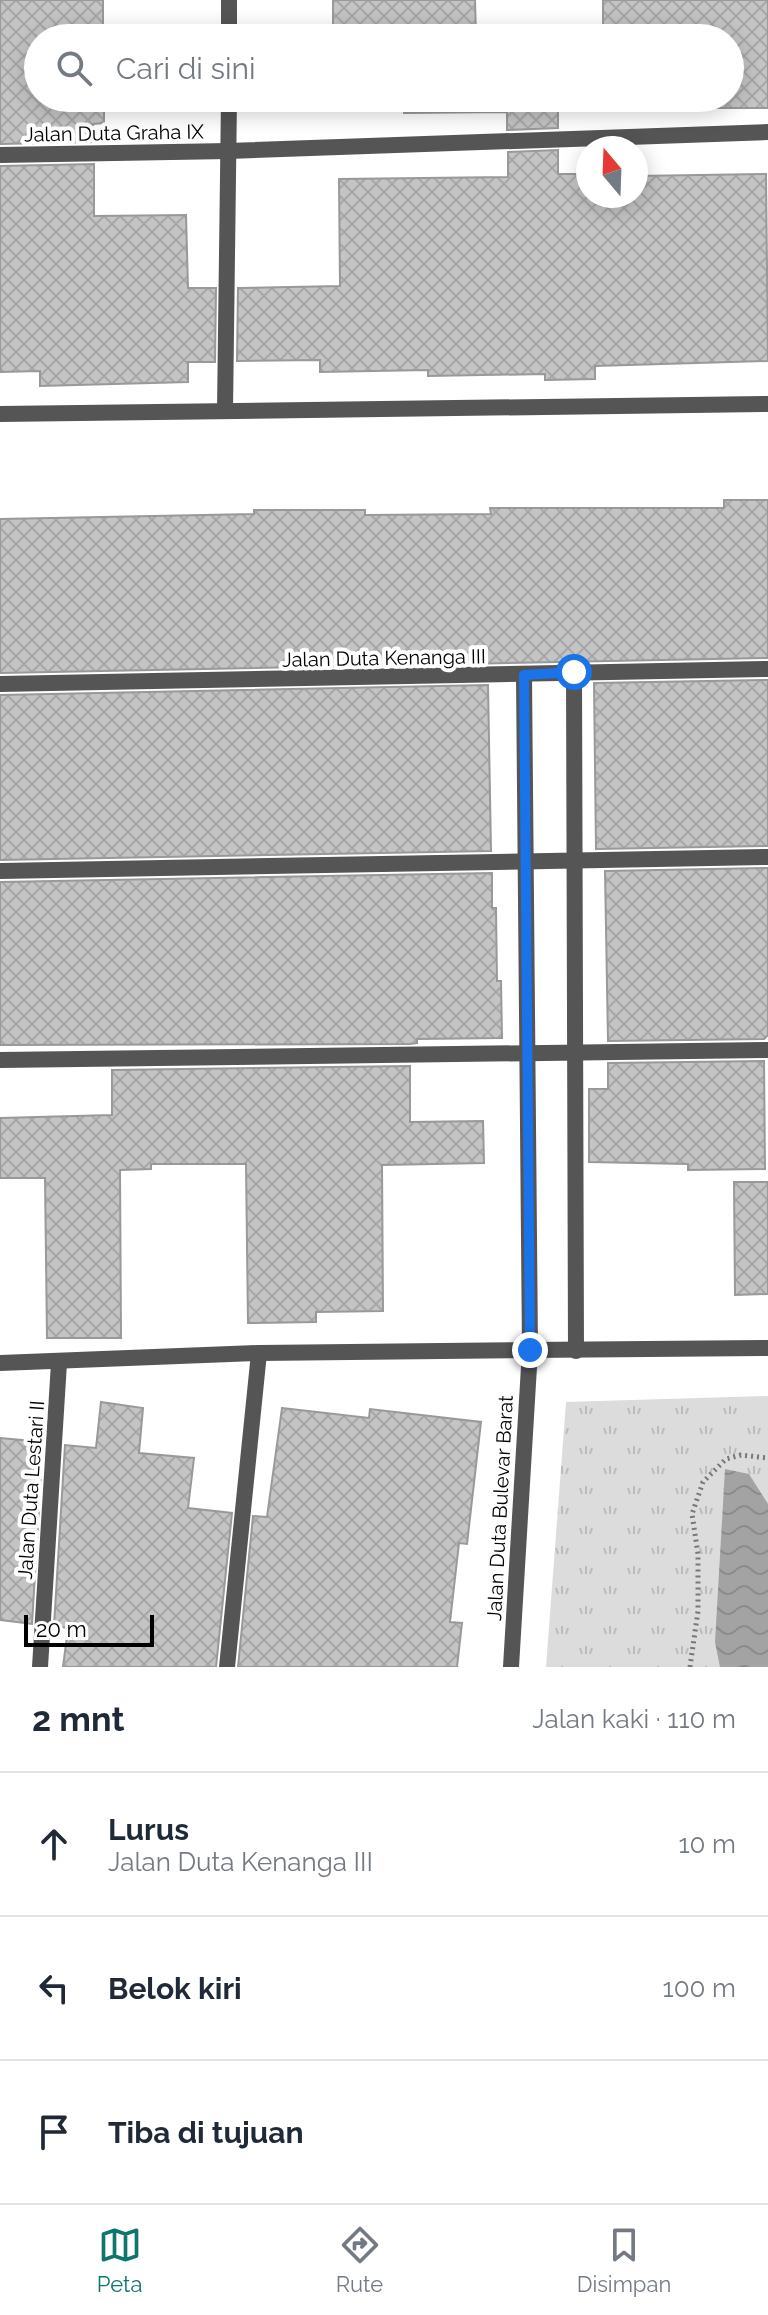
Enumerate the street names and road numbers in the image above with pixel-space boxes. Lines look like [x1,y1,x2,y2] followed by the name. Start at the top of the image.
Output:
[24,119,204,147] street label: Jalan Duta Graha IX
[282,644,486,672] street label: Jalan Duta Kenanga III
[482,1394,518,1622] street label: Jalan Duta Bulevar Barat
[13,1400,49,1580] street label: Jalan Duta Lestari II

